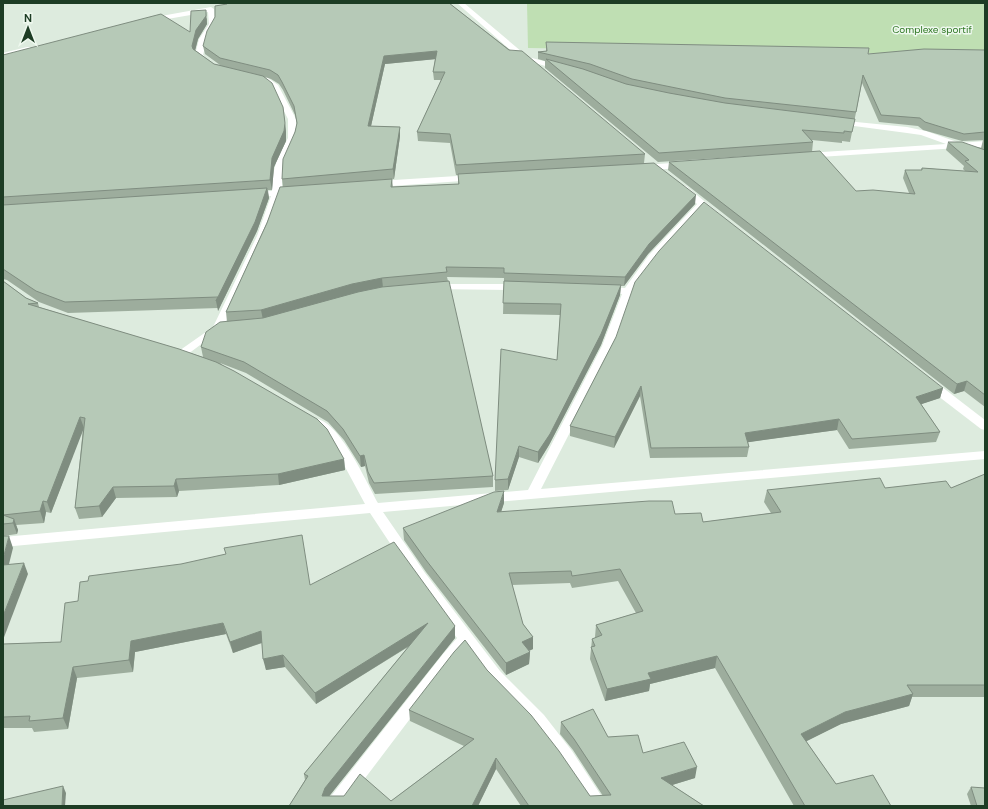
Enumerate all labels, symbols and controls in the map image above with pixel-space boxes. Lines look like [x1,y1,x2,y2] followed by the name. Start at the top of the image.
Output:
[8,8,48,48] north arrow
[24,11,32,25] text: N
[892,23,972,36] park label: Complexe sportif

